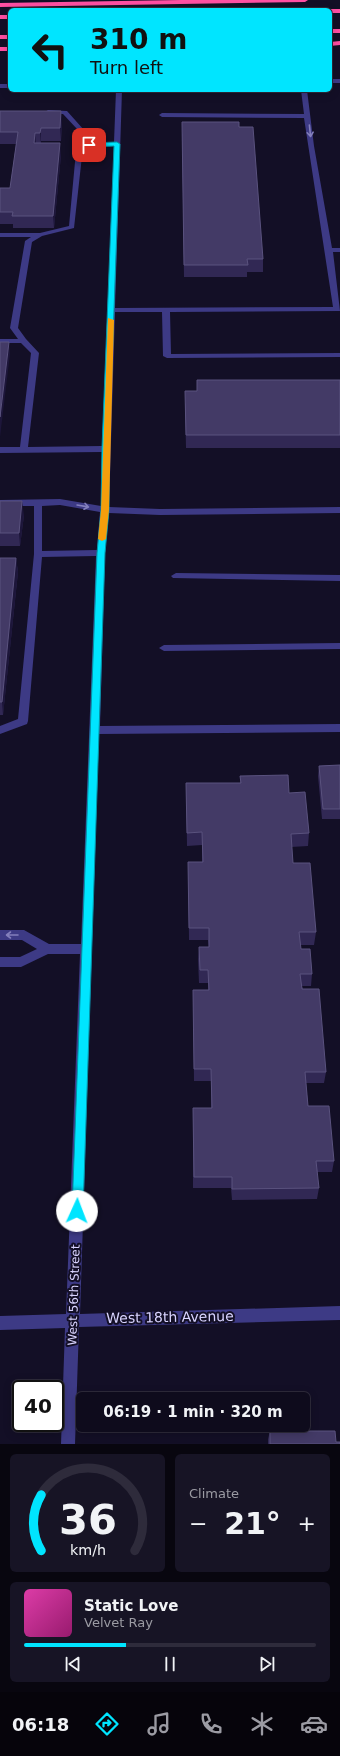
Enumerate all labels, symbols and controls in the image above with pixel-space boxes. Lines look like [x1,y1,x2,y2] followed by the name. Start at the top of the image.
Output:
[90,23,187,56] text: 310 m
[24,24,76,76] icon: left
[90,57,163,78] text: Turn left
[306,124,314,137] one-way arrow
[72,128,106,162] pin
[78,134,100,156] icon: arrive
[76,502,89,510] one-way arrow
[6,931,19,939] one-way arrow
[56,1190,98,1232] position arrow
[65,1244,83,1346] street label: West 56th Street
[106,1308,234,1326] street label: West 18th Avenue
[12,1380,64,1432] speed limit sign: 40
[103,1403,283,1421] text: 06:19 · 1 min · 320 m
[189,1486,239,1501] text: Climate
[59,1495,116,1544] text: 36
[224,1506,281,1541] text: 21°
[189,1511,207,1536] text: −
[298,1511,316,1536] text: +
[69,1542,106,1558] text: km/h
[84,1597,178,1615] text: Static Love
[84,1615,153,1630] text: Velvet Ray
[62,1653,84,1675] icon: previous
[159,1653,181,1675] icon: pause
[256,1653,278,1675] icon: next
[93,1710,121,1738] icon: directions
[145,1710,173,1738] icon: music
[197,1710,225,1738] icon: phone
[248,1710,276,1738] icon: climate
[300,1710,328,1738] icon: car
[12,1714,69,1735] text: 06:18

